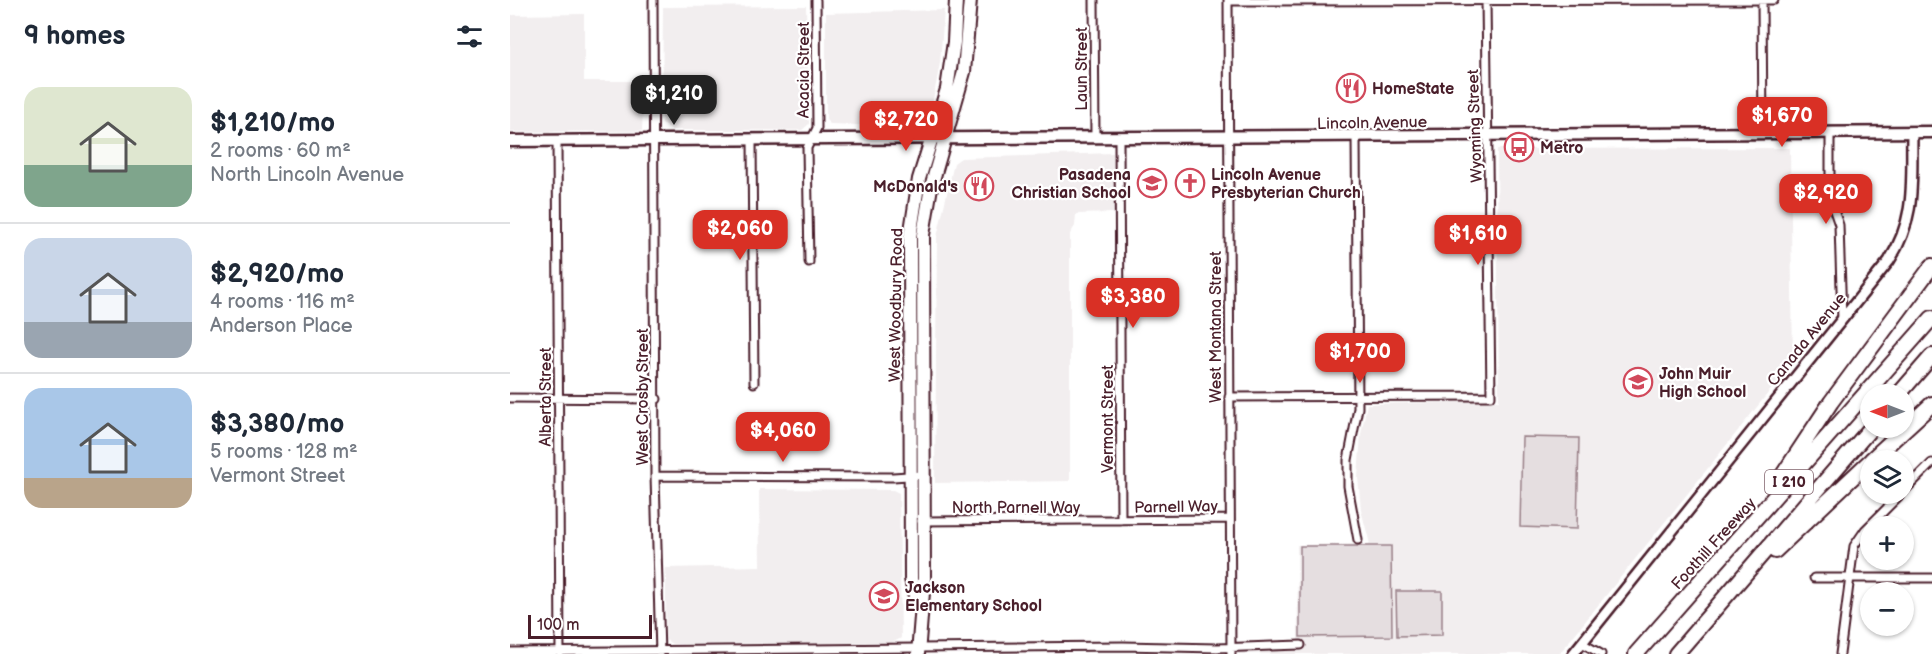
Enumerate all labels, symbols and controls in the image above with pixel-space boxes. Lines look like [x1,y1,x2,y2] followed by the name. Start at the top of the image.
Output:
[453,20,486,53] icon: filters
[24,21,125,52] text: 9 homes
[795,22,814,118] street label: Acacia Street
[1073,27,1092,111] street label: Laun Street
[1464,69,1487,183] street label: Wyoming Street
[1335,72,1367,104] restaurant icon: HomeState
[625,75,723,126] pin: $1,210
[1372,80,1454,99] place label: HomeState
[645,82,703,106] text: $1,210
[1733,97,1831,148] pin: $1,670
[857,101,955,152] pin: $2,720
[1751,104,1813,128] text: $1,670
[210,108,335,139] text: $1,210/mo
[874,108,938,132] text: $2,720
[72,111,144,183] icon: home
[1317,113,1428,134] street label: Lincoln Avenue
[1503,131,1535,163] bus stop icon: Metro
[210,139,351,163] text: 2 rooms · 60 m²
[1540,139,1583,158] place label: Metro
[210,163,404,187] text: North Lincoln Avenue
[1012,166,1131,203] place label: Pasadena Christian School
[1211,166,1361,203] place label: Lincoln Avenue Presbyterian Church
[1136,167,1168,199] school or university icon: Pasadena Christian School
[1174,167,1206,199] church icon: Lincoln Avenue Presbyterian Church
[963,170,995,202] restaurant icon: McDonald's
[1777,174,1875,225] pin: $2,920
[873,178,958,197] place label: McDonald's
[1793,181,1859,205] text: $2,920
[691,210,789,261] pin: $2,060
[1429,215,1527,266] pin: $1,610
[707,217,773,241] text: $2,060
[1448,222,1508,246] text: $1,610
[886,228,907,382] street label: West Woodbury Road
[1207,251,1226,403] street label: West Montana Street
[210,259,344,290] text: $2,920/mo
[72,262,144,334] icon: home
[1084,278,1182,329] pin: $3,380
[1100,285,1166,309] text: $3,380
[1764,289,1851,391] street label: Canada Avenue
[210,290,355,314] text: 4 rooms · 116 m²
[210,314,353,338] text: Anderson Place
[634,328,653,466] street label: West Crosby Street
[1311,333,1409,384] pin: $1,700
[1329,340,1391,364] text: $1,700
[537,347,556,447] street label: Alberta Street
[1099,365,1118,473] street label: Vermont Street
[1659,365,1746,402] place label: John Muir High School
[1622,366,1654,398] school or university icon: John Muir High School
[1860,384,1914,438] north arrow
[1860,384,1914,636] map controls
[210,409,344,440] text: $3,380/mo
[72,412,144,484] icon: home
[734,412,832,463] pin: $4,060
[750,419,816,443] text: $4,060
[210,440,358,464] text: 5 rooms · 128 m²
[1860,450,1914,504] button: layers
[210,464,345,488] text: Vermont Street
[1765,470,1813,494] road number: I 210
[1668,494,1761,594] street label: Foothill Freeway
[1134,497,1219,518] street label: Parnell Way
[952,499,1081,518] street label: North Parnell Way
[1860,516,1914,570] button: +
[905,579,1042,616] place label: Jackson Elementary School
[868,580,900,612] school or university icon: Jackson Elementary School
[1860,582,1914,636] button: −
[528,612,652,640] scale bar
[537,616,580,635] text: 100 m

